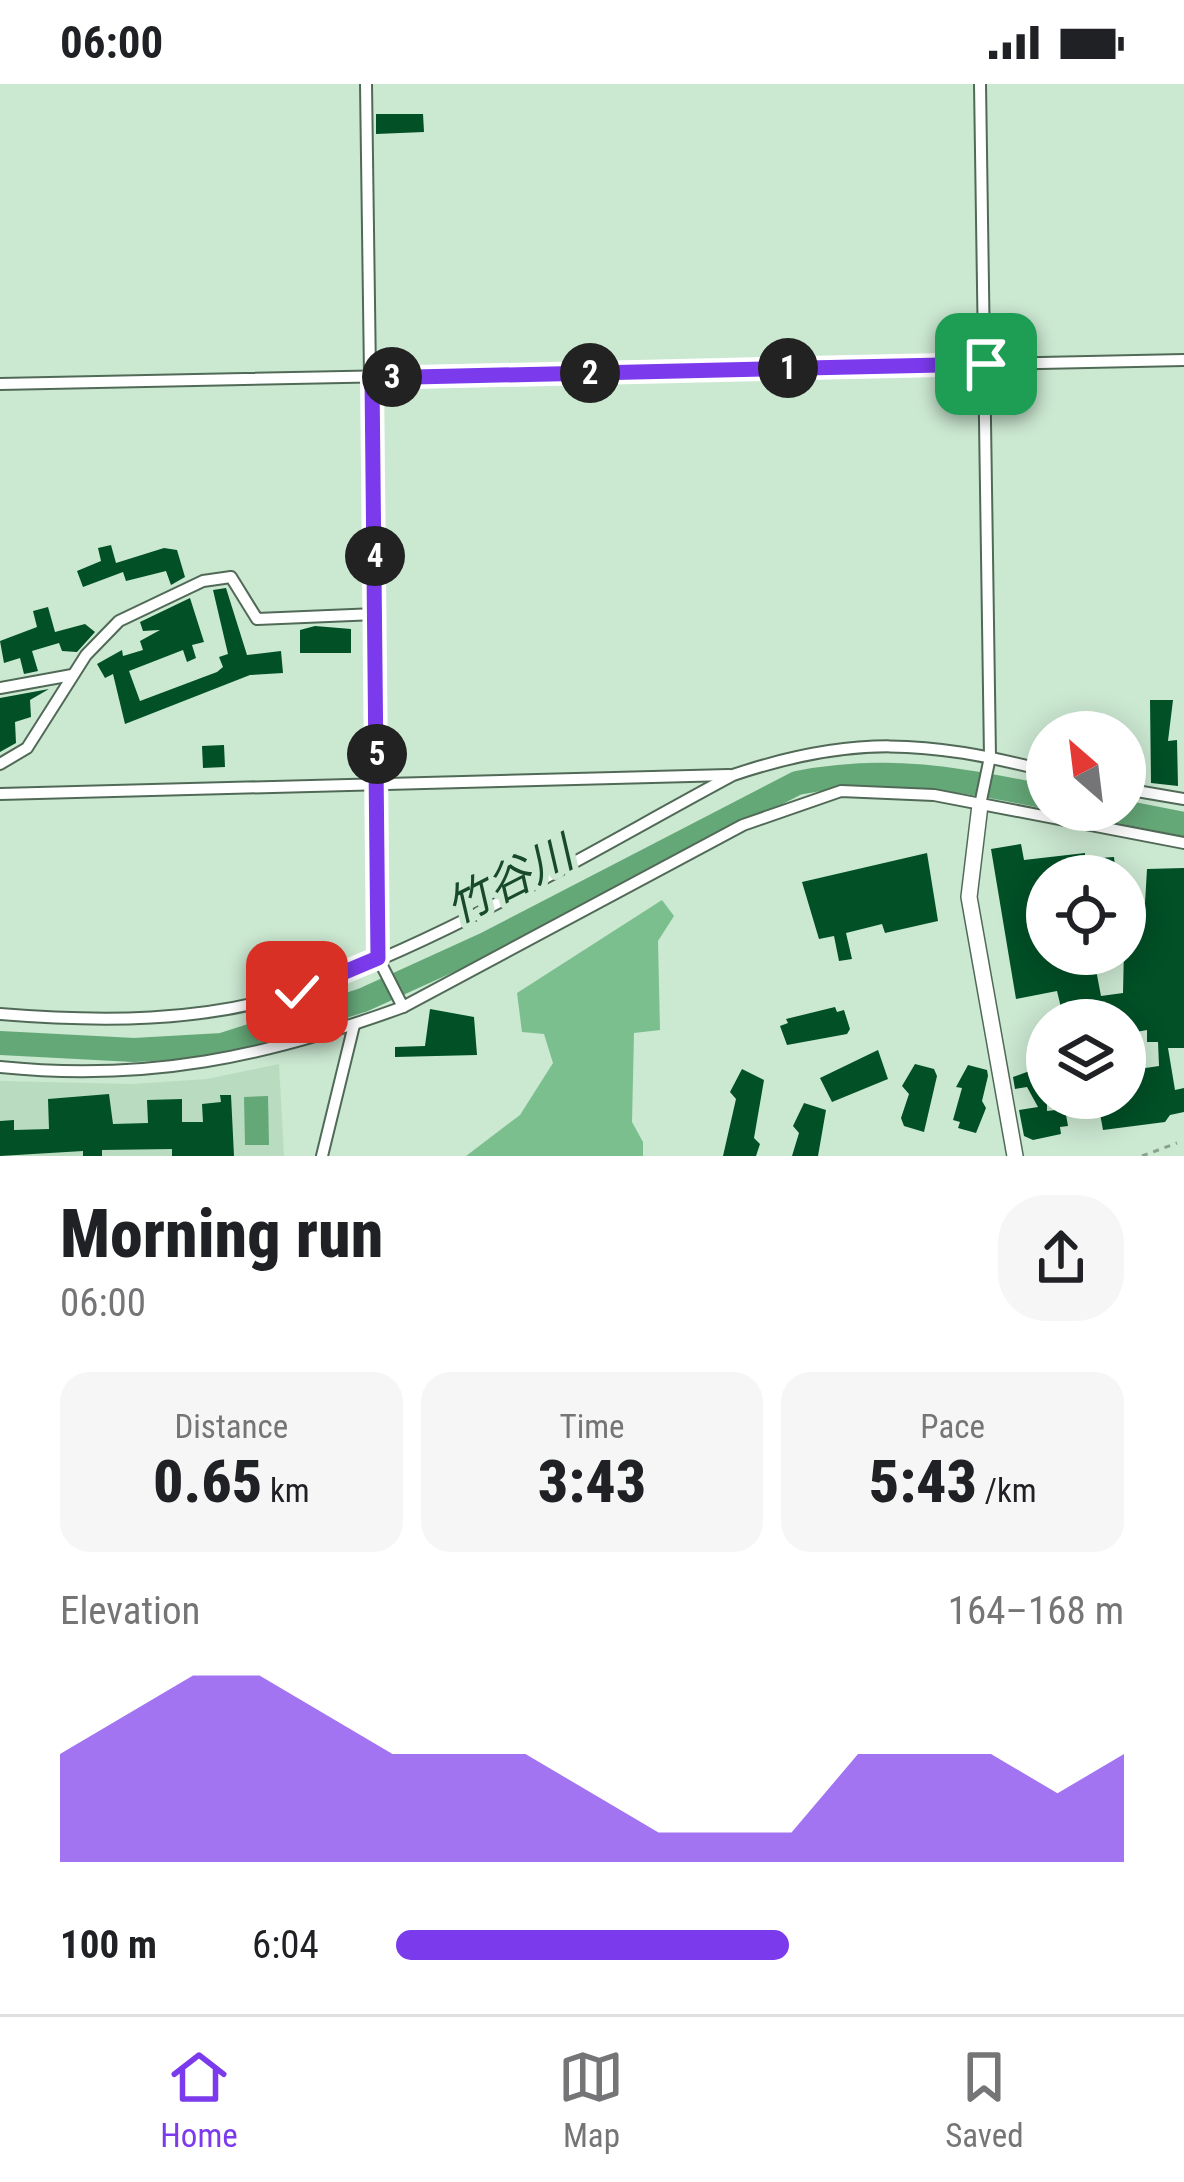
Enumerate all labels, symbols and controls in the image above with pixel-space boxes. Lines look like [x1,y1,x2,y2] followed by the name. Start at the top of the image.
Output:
[60,16,163,69] text: 06:00
[935,313,1037,415] pin
[953,331,1019,397] icon: arrive
[758,338,818,398] pin: 1
[560,343,620,403] pin: 2
[362,347,422,407] pin: 3
[780,348,796,387] text: 1
[582,353,598,392] text: 2
[384,357,400,396] text: 3
[345,526,405,586] pin: 4
[367,536,383,575] text: 4
[1026,711,1146,831] north arrow
[1026,711,1146,1119] map controls
[347,724,407,784] pin: 5
[369,734,385,773] text: 5
[437,824,585,935] water label: 竹谷川
[1026,855,1146,975] button: locate
[246,941,348,1043] pin
[264,959,330,1025] icon: check
[1026,999,1146,1119] button: layers
[998,1195,1124,1321] button: share
[60,1196,383,1273] text: Morning run
[60,1280,146,1326] text: 06:00
[174,1407,288,1446] text: Distance
[559,1407,625,1446] text: Time
[920,1407,985,1446] text: Pace
[153,1446,262,1517] text: 0.65
[538,1446,646,1517] text: 3:43
[869,1446,977,1517] text: 5:43
[262,1471,310,1510] text: km
[977,1471,1037,1510] text: /km
[60,1588,200,1634] text: Elevation
[948,1588,1124,1634] text: 164–168 m
[60,1922,157,1968] text: 100 m
[252,1922,319,1968] text: 6:04
[160,2044,238,2155] tab: Home
[558,2044,624,2155] tab: Map
[945,2044,1024,2155] tab: Saved

